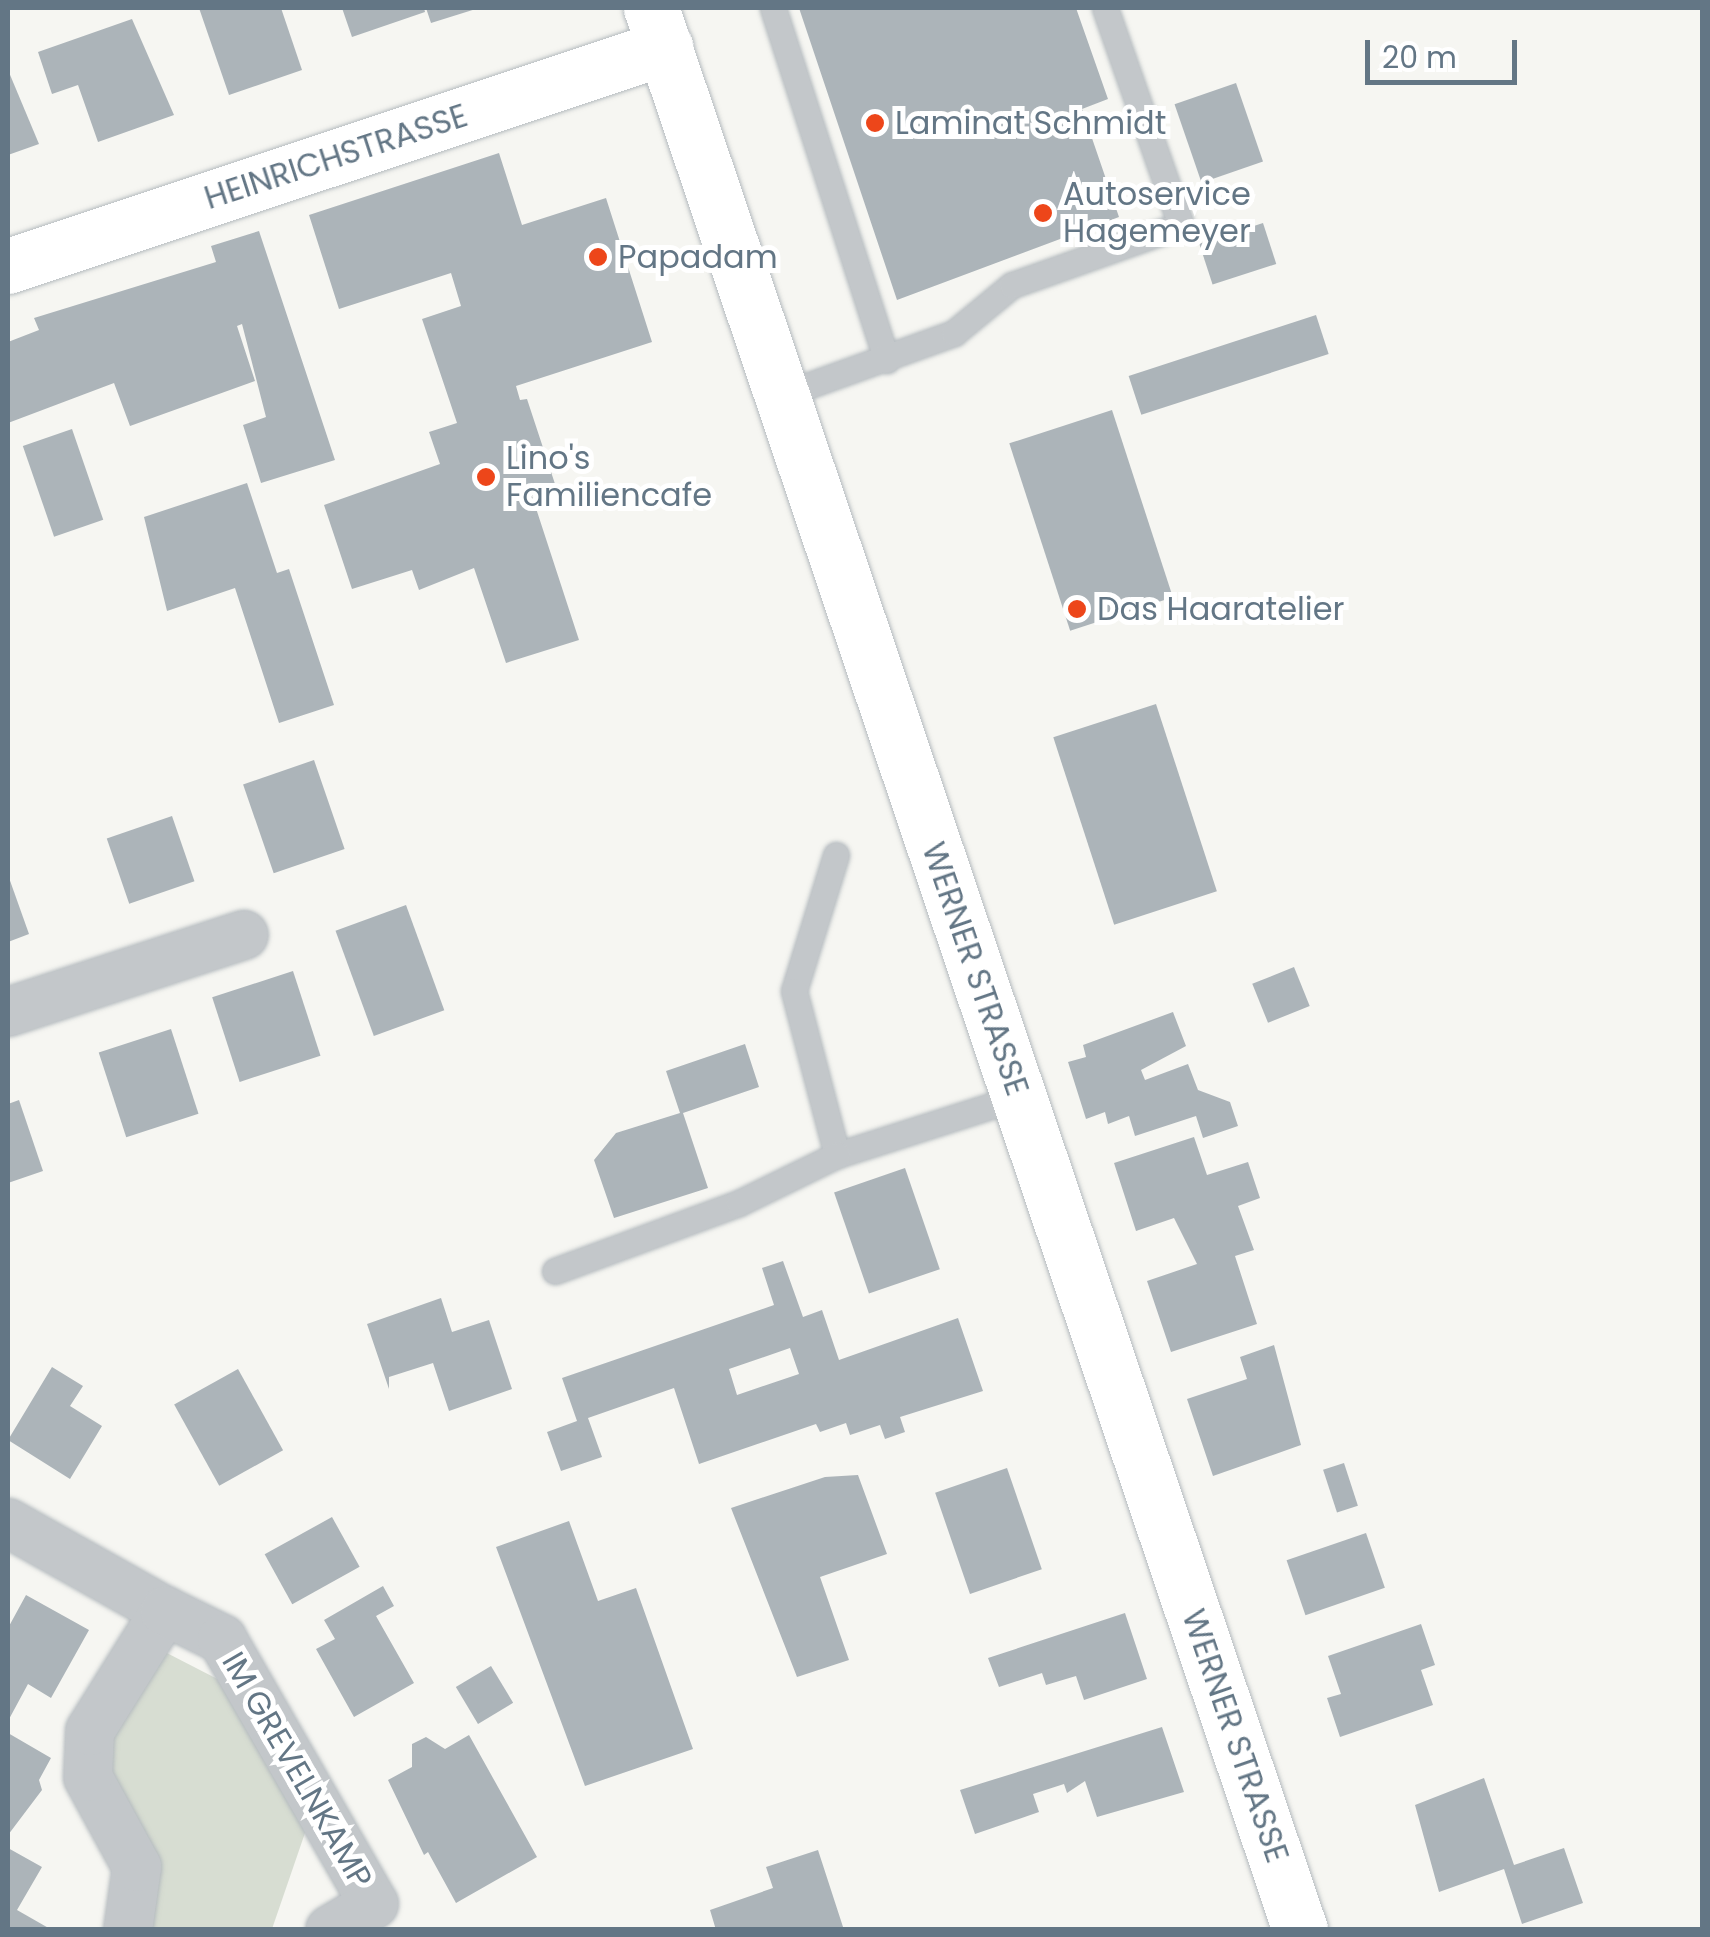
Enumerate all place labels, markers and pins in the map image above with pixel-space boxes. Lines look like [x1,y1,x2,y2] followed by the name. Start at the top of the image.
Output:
[895,104,1166,142] place label: Laminat Schmidt
[864,112,886,134] marker: Laminat Schmidt
[1063,176,1251,251] place label: Autoservice Hagemeyer
[1032,202,1054,224] marker: Autoservice Hagemeyer
[618,238,778,276] place label: Papadam
[587,246,609,268] marker: Papadam
[506,440,712,515] place label: Lino's Familiencafe
[475,466,497,488] marker: Lino's Familiencafe
[1097,590,1344,628] place label: Das Haaratelier
[1066,598,1088,620] marker: Das Haaratelier

